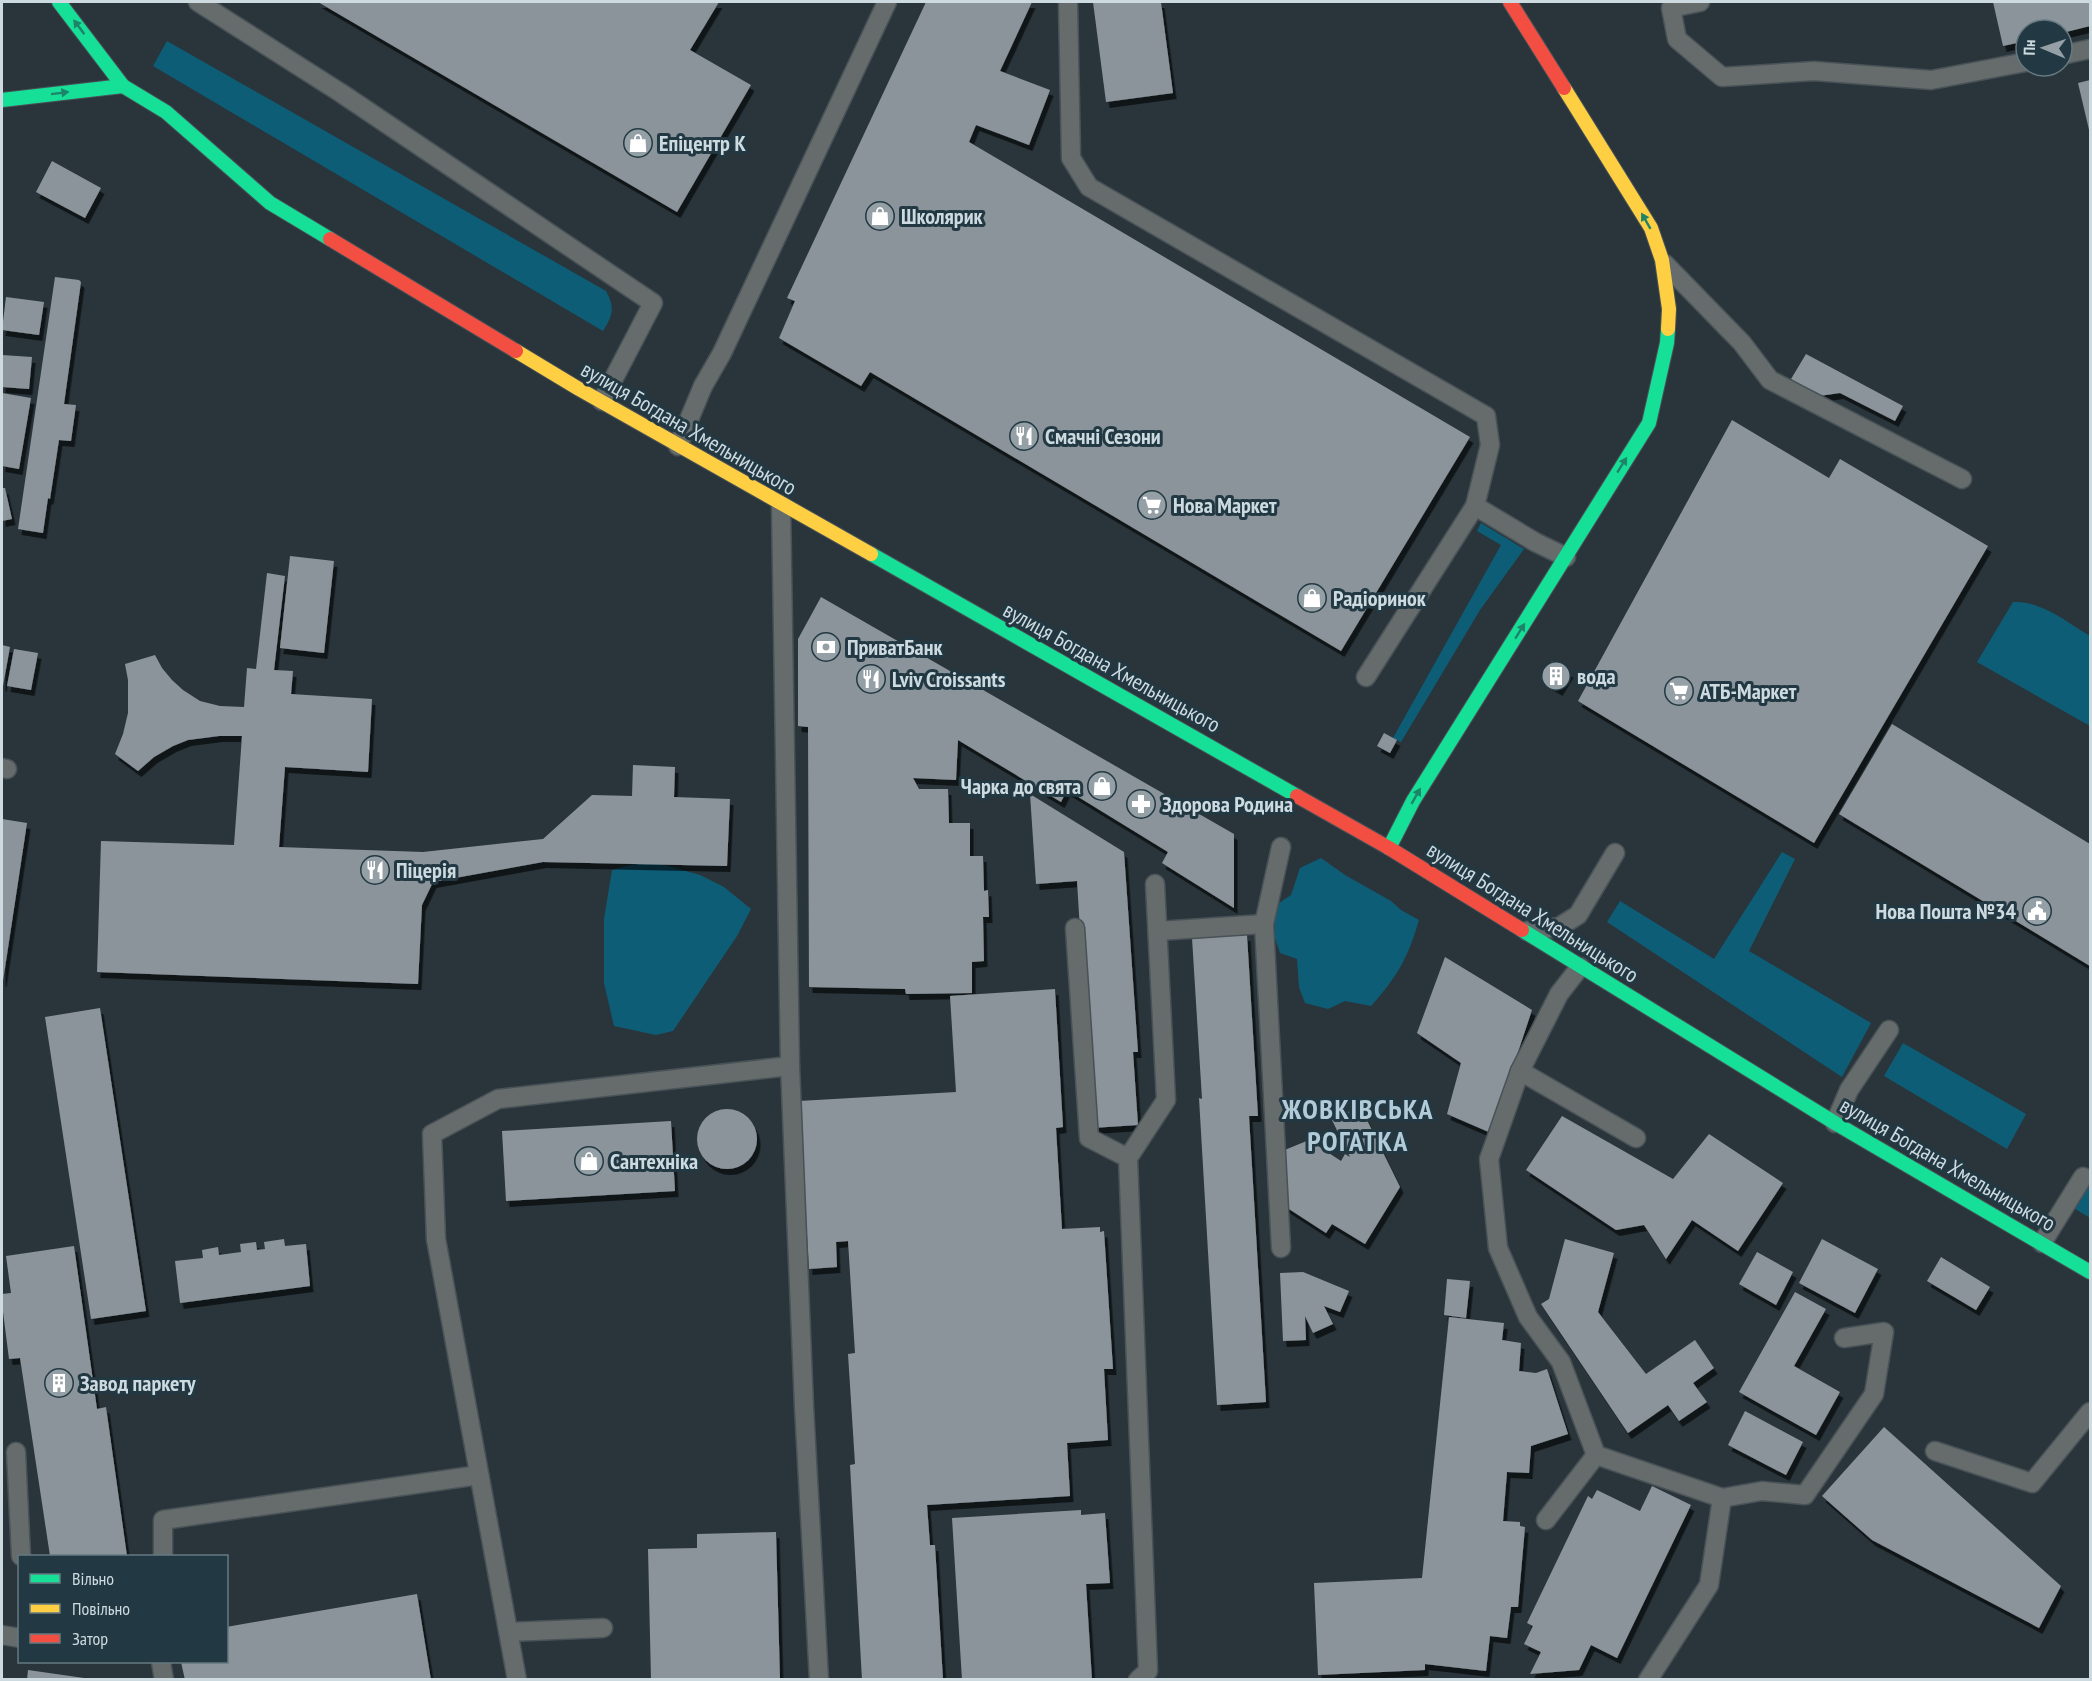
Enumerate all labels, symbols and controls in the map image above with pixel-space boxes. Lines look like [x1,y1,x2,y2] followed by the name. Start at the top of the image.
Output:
[2014,18,2074,78] north arrow
[72,19,85,35] one-way arrow
[2019,39,2039,56] text: Пн
[50,88,69,98] one-way arrow
[622,127,654,159] shop icon: Епіцентр К
[659,129,746,157] place label: Епіцентр К
[864,200,896,232] shop icon: Школярик
[901,202,984,230] place label: Школярик
[1641,212,1651,229] one-way arrow
[576,355,802,501] street label: вулиця Богдана Хмельницького
[1008,420,1040,452] restaurant icon: Смачні Сезони
[1045,422,1161,450] place label: Смачні Сезони
[1617,457,1628,473] one-way arrow
[1136,489,1168,521] supermarket icon: Нова Маркет
[1173,491,1277,519] place label: Нова Маркет
[1296,582,1328,614] shop icon: Радіоринок
[1333,584,1427,612] place label: Радіоринок
[998,596,1226,738] street label: вулиця Богдана Хмельницького
[1514,623,1525,639] one-way arrow
[810,631,842,663] bank icon: ПриватБанк
[847,633,943,661] place label: ПриватБанк
[1540,660,1572,692] building icon: вода
[1577,662,1616,690] place label: вода
[855,663,887,695] restaurant icon: Lviv Croissants
[892,665,1006,693] place label: Lviv Croissants
[1663,675,1695,707] supermarket icon: АТБ-Маркет
[1699,677,1797,705] place label: АТБ-Маркет
[1086,770,1118,802] shop icon: Чарка до свята
[961,772,1081,800] place label: Чарка до свята
[1411,787,1421,804] one-way arrow
[1125,788,1157,820] pharmacy icon: Здорова Родина
[1162,790,1293,818] place label: Здорова Родина
[1422,835,1644,989] street label: вулиця Богдана Хмельницького
[359,854,391,886] restaurant icon: Піцерія
[396,856,456,884] place label: Піцерія
[2021,895,2053,927] public building icon: Нова Пошта №34
[1876,897,2016,925] place label: Нова Пошта №34
[1281,1090,1434,1159] district label: ЖОВКІВСЬКА РОГАТКА
[1835,1091,2061,1237] street label: вулиця Богдана Хмельницького
[573,1145,605,1177] shop icon: Сантехніка
[610,1147,698,1175] place label: Сантехніка
[43,1367,75,1399] building icon: Завод паркету
[80,1369,197,1397] place label: Завод паркету
[18,1555,228,1663] legend
[72,1567,114,1590] text: Вільно
[72,1597,130,1620] text: Повільно
[72,1627,108,1650] text: Затор

